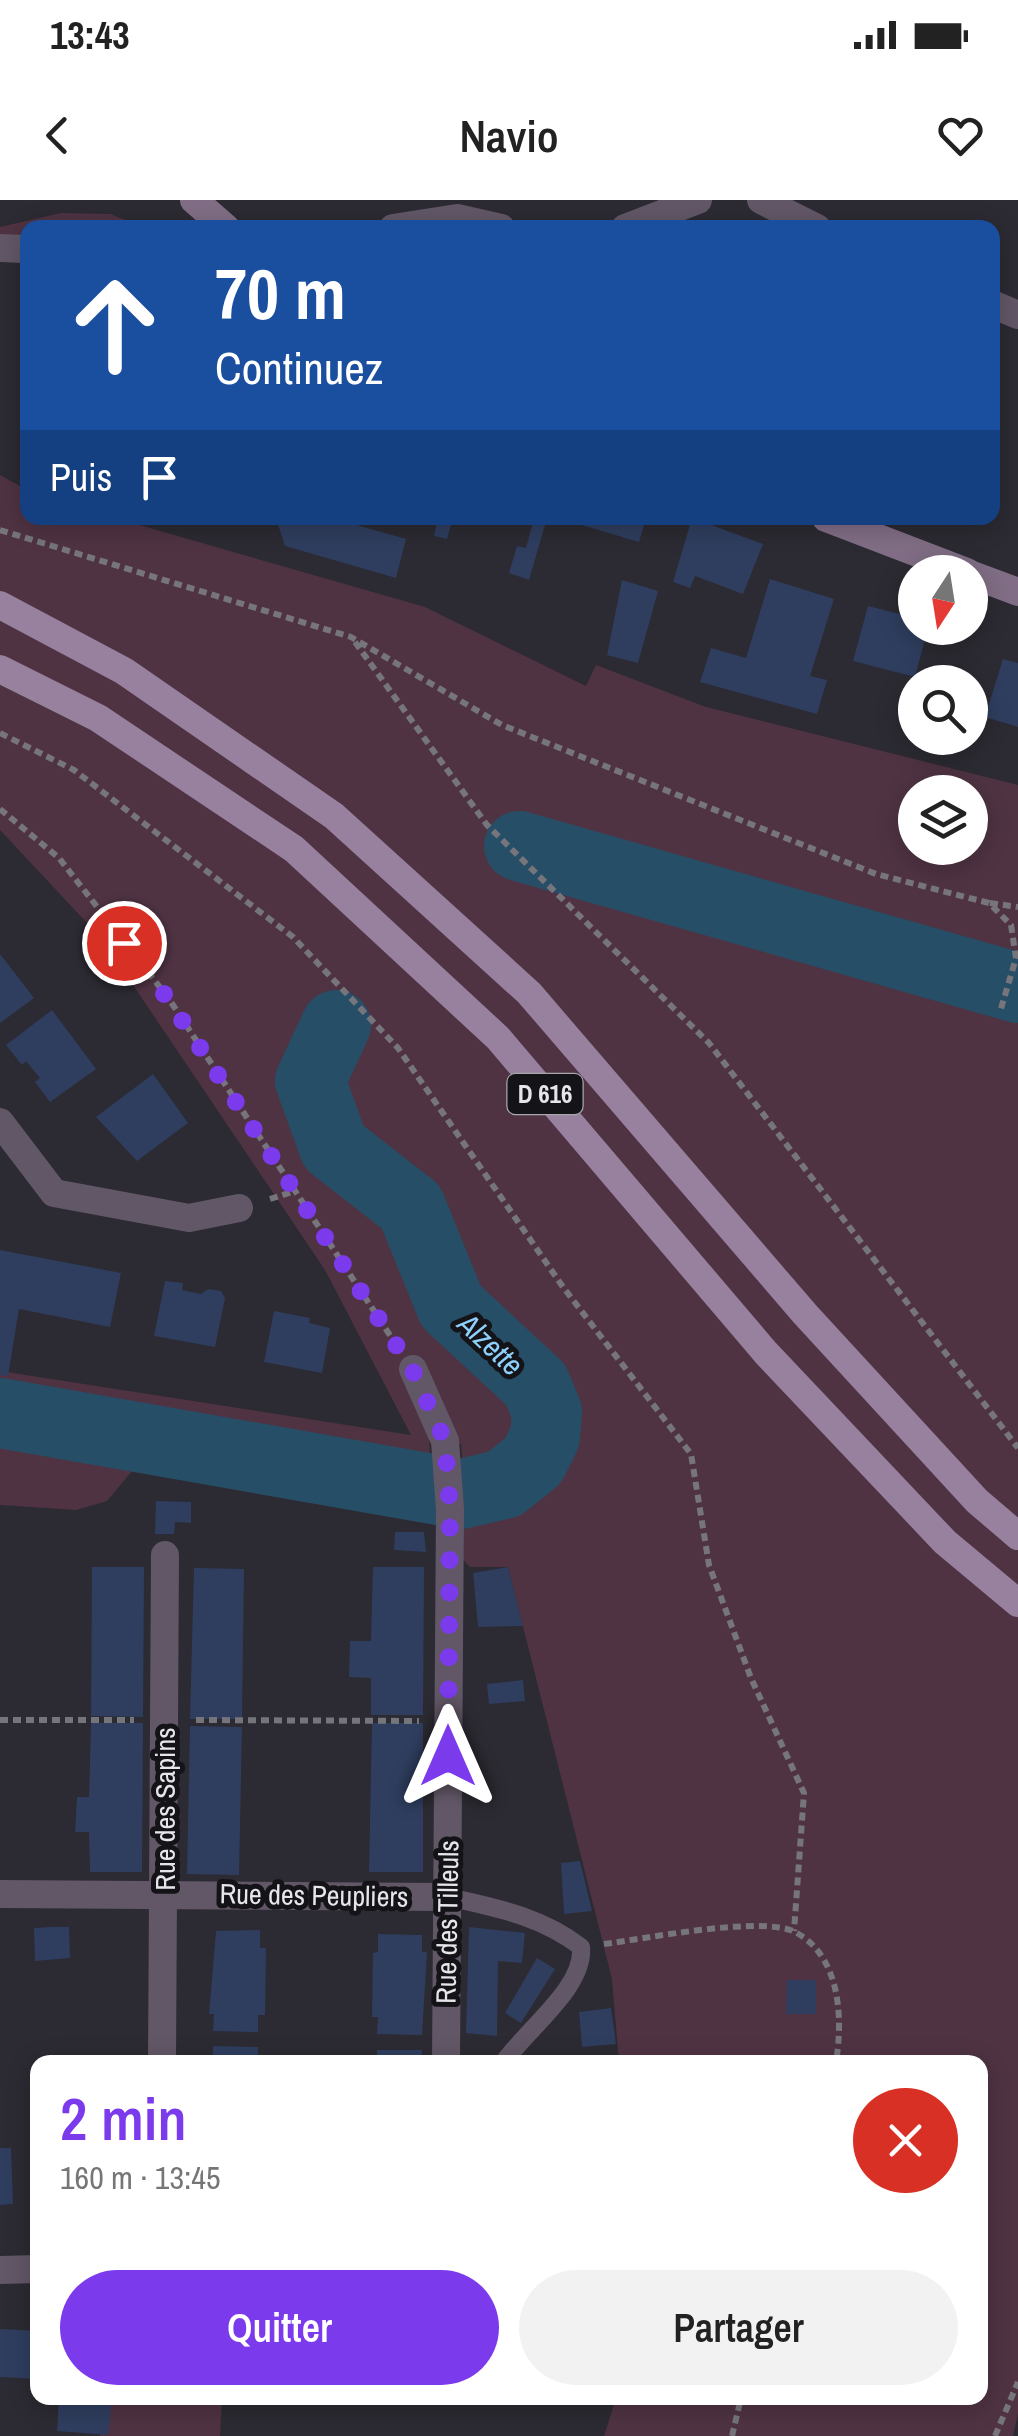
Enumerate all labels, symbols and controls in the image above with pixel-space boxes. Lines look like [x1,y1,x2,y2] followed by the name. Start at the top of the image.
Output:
[50,10,130,61] text: 13:43
[459,105,559,166] text: Navio
[30,108,85,163] icon: back
[933,108,988,163] icon: heart
[215,247,346,341] text: 70 m
[50,260,180,390] icon: ahead
[215,337,383,398] text: Continuez
[132,450,187,505] icon: arrive
[50,452,112,503] text: Puis
[898,555,988,645] north arrow
[898,555,988,865] map controls
[898,665,988,755] button: search
[898,775,988,865] button: layers
[82,901,167,986] pin
[97,916,152,971] icon: arrive
[508,1074,582,1114] road number: D 616
[448,1302,532,1384] water label: Alzette
[396,1704,500,1808] position arrow
[146,1727,184,1891] street label: Rue des Sapins
[427,1840,467,2004] street label: Rue des Tilleuls
[219,1874,409,1916] street label: Rue des Peupliers
[60,2078,187,2159] text: 2 min
[853,2088,958,2193] button: close
[60,2156,220,2199] text: 160 m · 13:45
[60,2270,499,2385] button: Quitter
[519,2270,958,2385] button: Partager

